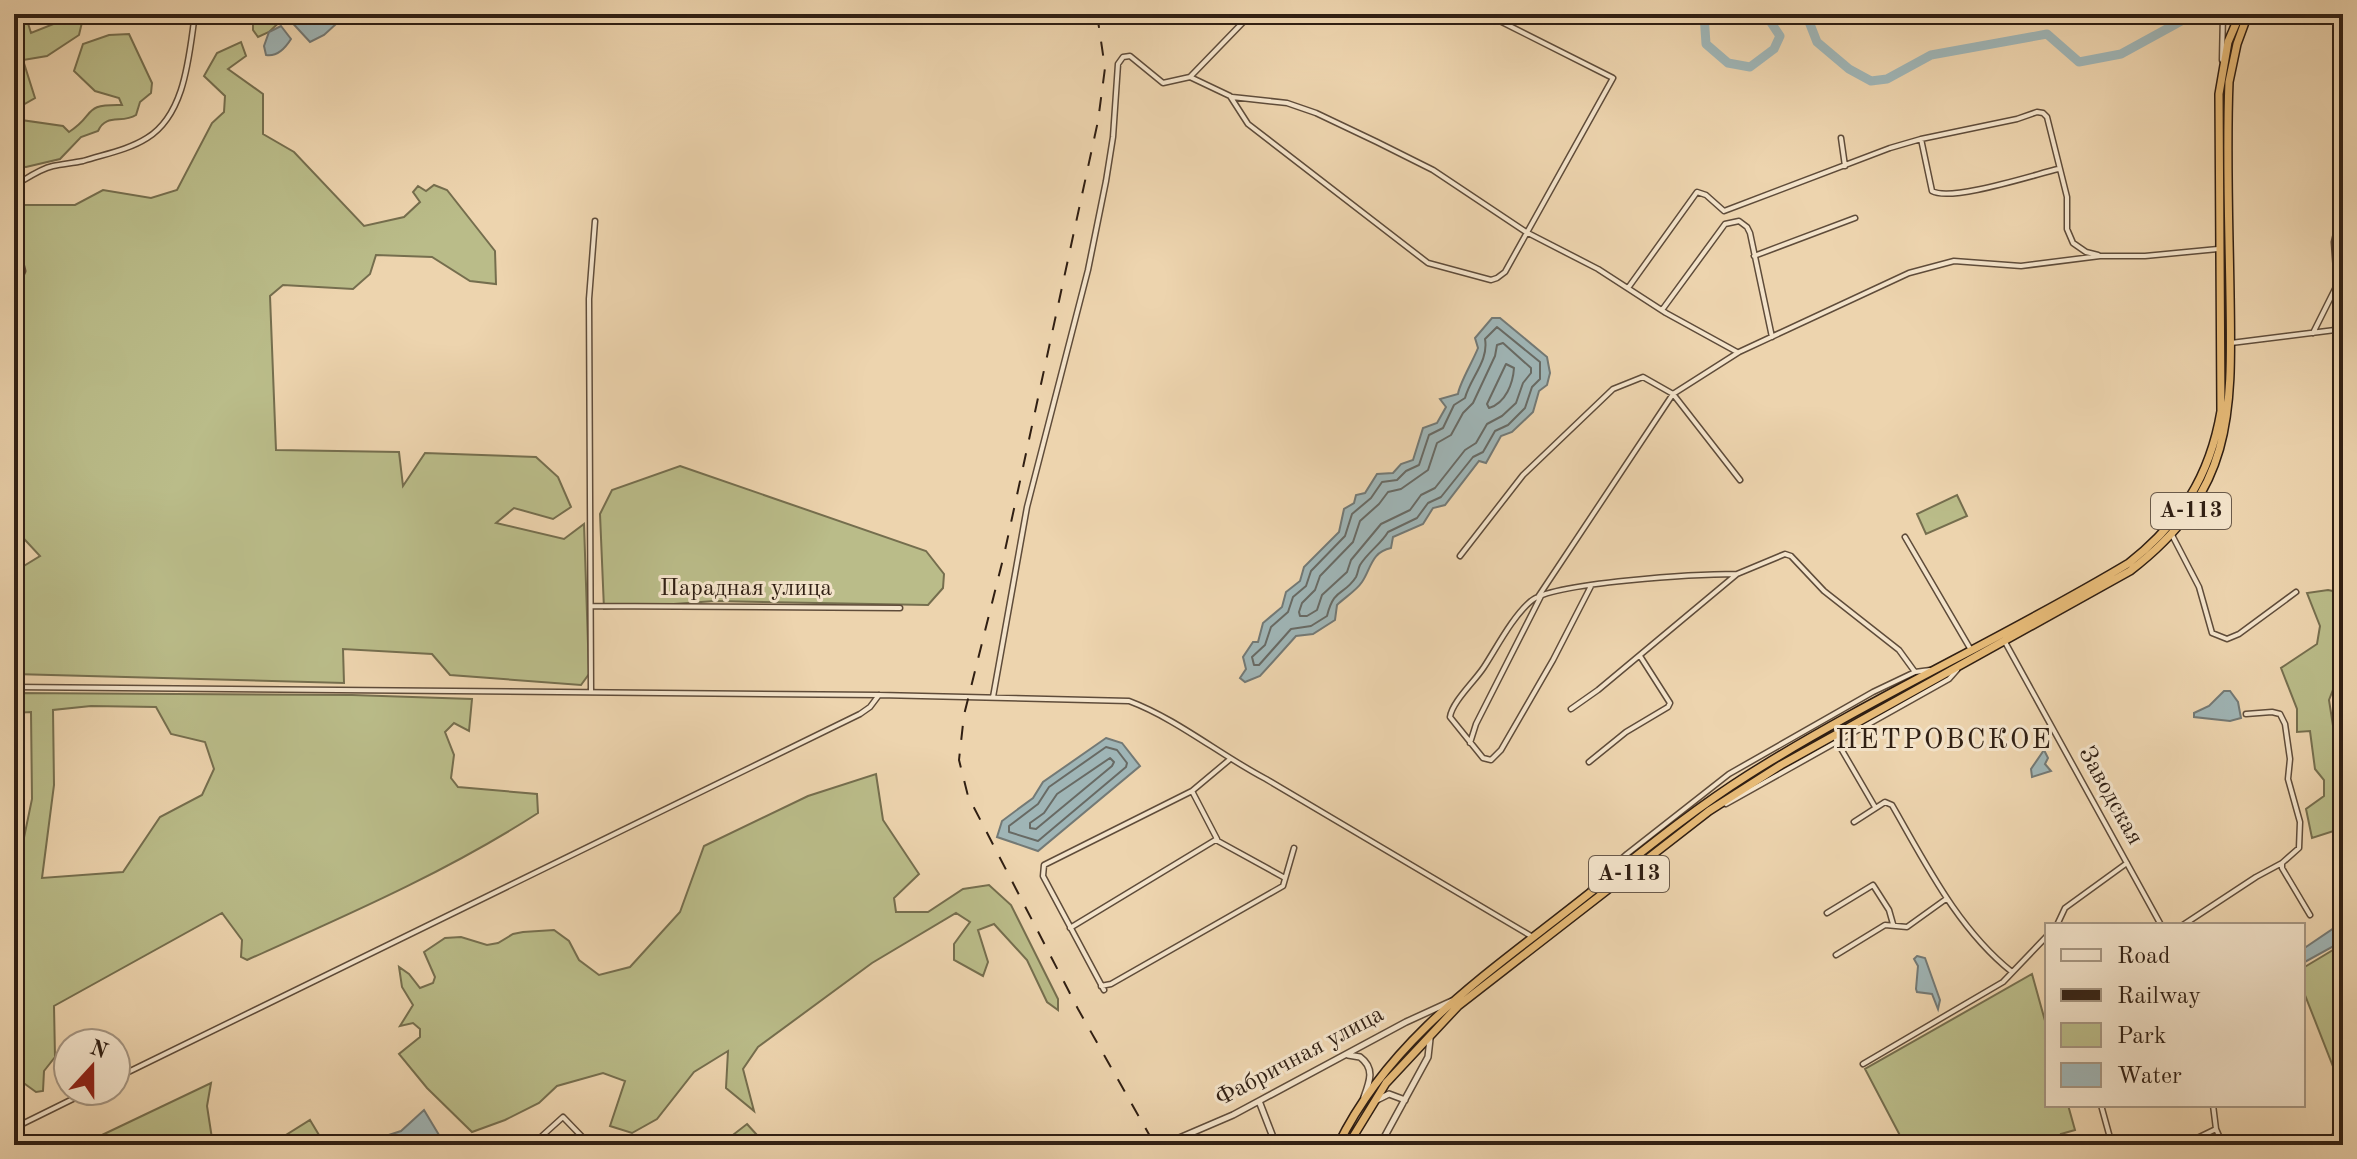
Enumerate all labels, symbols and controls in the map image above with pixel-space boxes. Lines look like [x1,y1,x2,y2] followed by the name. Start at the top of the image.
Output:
[2151,493,2231,529] road number: А-113
[660,577,832,601] street label: Парадная улица
[1835,727,2053,755] district label: ПЕТРОВСКОЕ
[2073,743,2147,849] street label: Заводская
[1589,856,1669,892] road number: А-113
[2045,923,2305,1107] legend
[2117,945,2170,969] text: Road
[2117,985,2201,1009] text: Railway
[1212,1002,1388,1111] street label: Фабричная улица
[2117,1025,2166,1049] text: Park
[52,1027,132,1107] north arrow
[87,1037,110,1064] text: N
[2117,1065,2182,1089] text: Water

